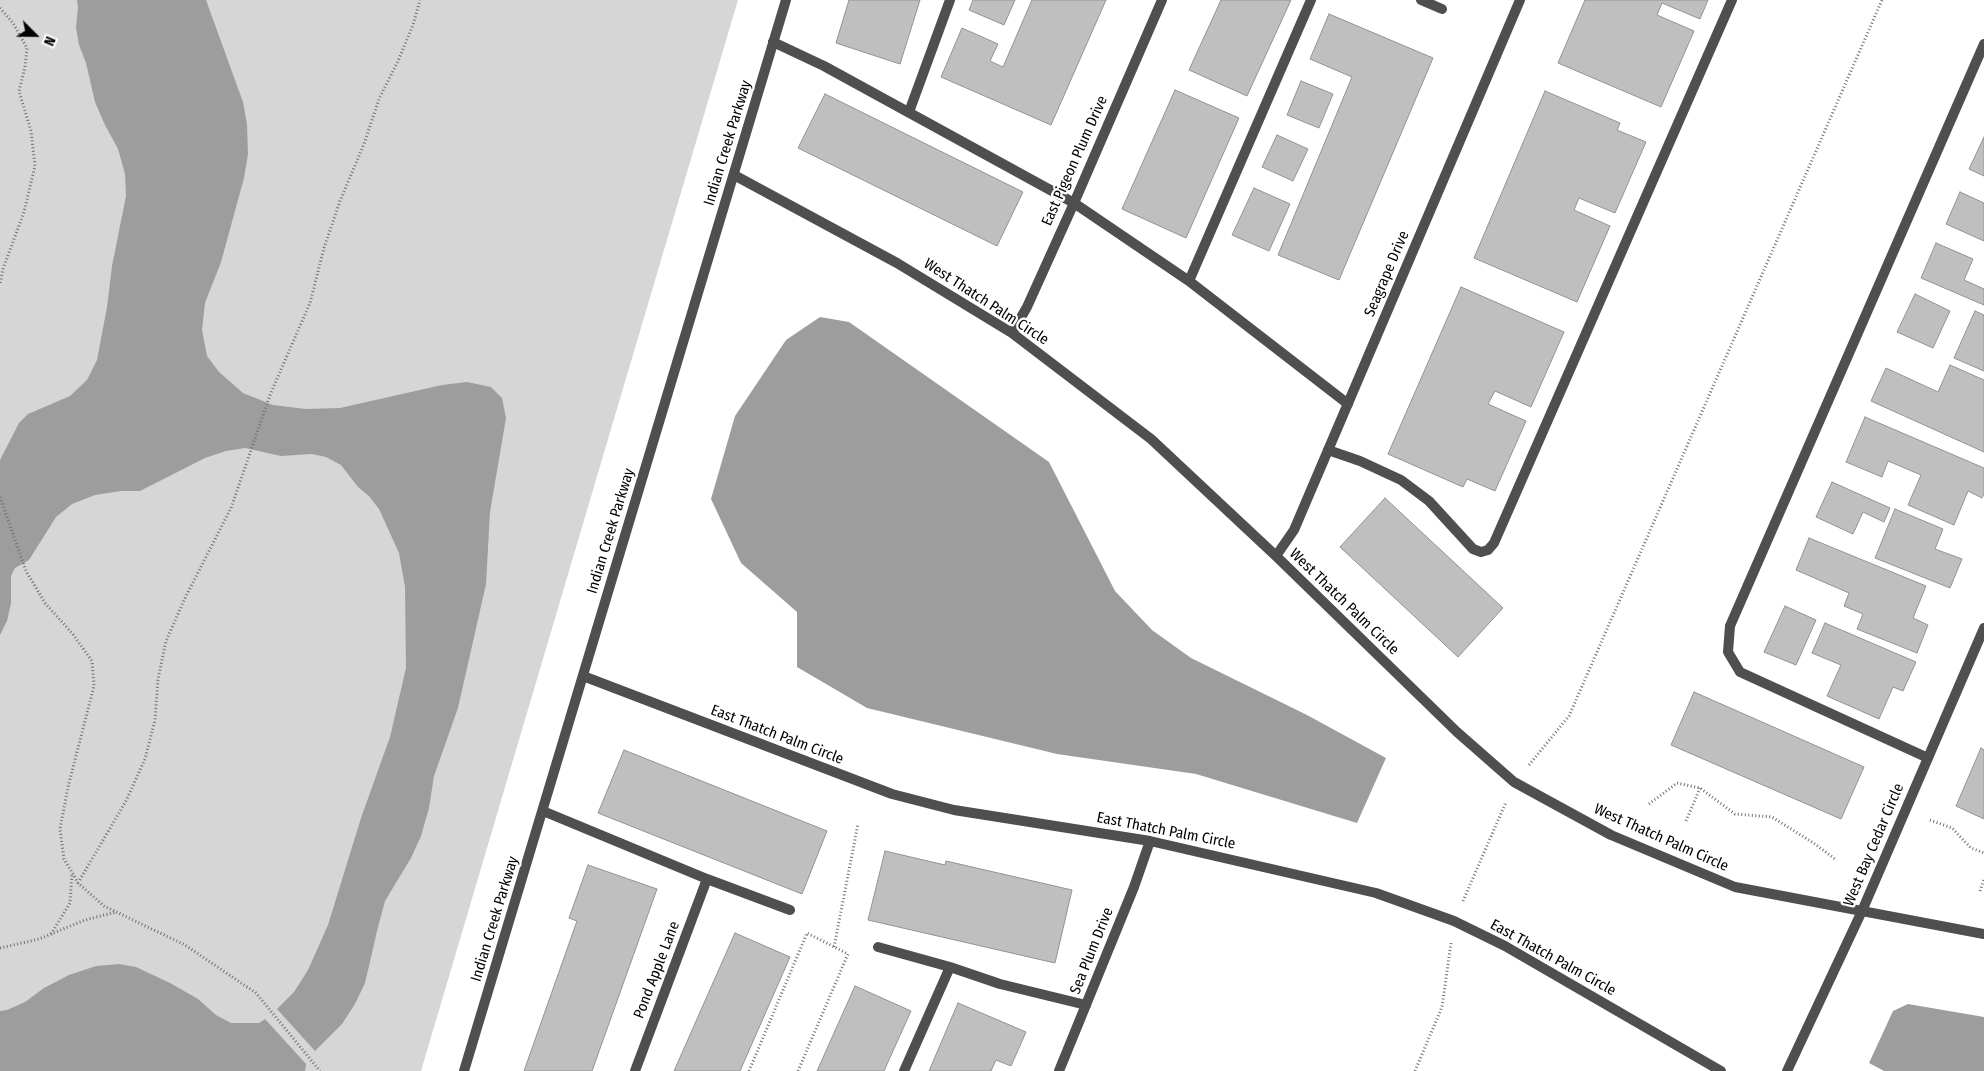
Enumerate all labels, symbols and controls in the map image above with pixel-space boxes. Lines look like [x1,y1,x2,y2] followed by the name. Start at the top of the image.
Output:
[10,10,60,60] north arrow
[40,34,59,48] text: N
[700,78,756,208] street label: Indian Creek Parkway
[1038,93,1112,229] street label: East Pigeon Plum Drive
[1361,228,1413,320] street label: Seagrape Drive
[920,255,1052,349] street label: West Thatch Palm Circle
[583,466,639,596] street label: Indian Creek Parkway
[1285,545,1403,659] street label: West Thatch Palm Circle
[708,701,846,769] street label: East Thatch Palm Circle
[1840,781,1908,909] street label: West Bay Cedar Circle
[1591,800,1731,876] street label: West Thatch Palm Circle
[1095,809,1237,853] street label: East Thatch Palm Circle
[467,854,523,984] street label: Indian Creek Parkway
[1066,905,1118,997] street label: Sea Plum Drive
[1487,916,1619,1000] street label: East Thatch Palm Circle
[630,919,684,1021] street label: Pond Apple Lane

